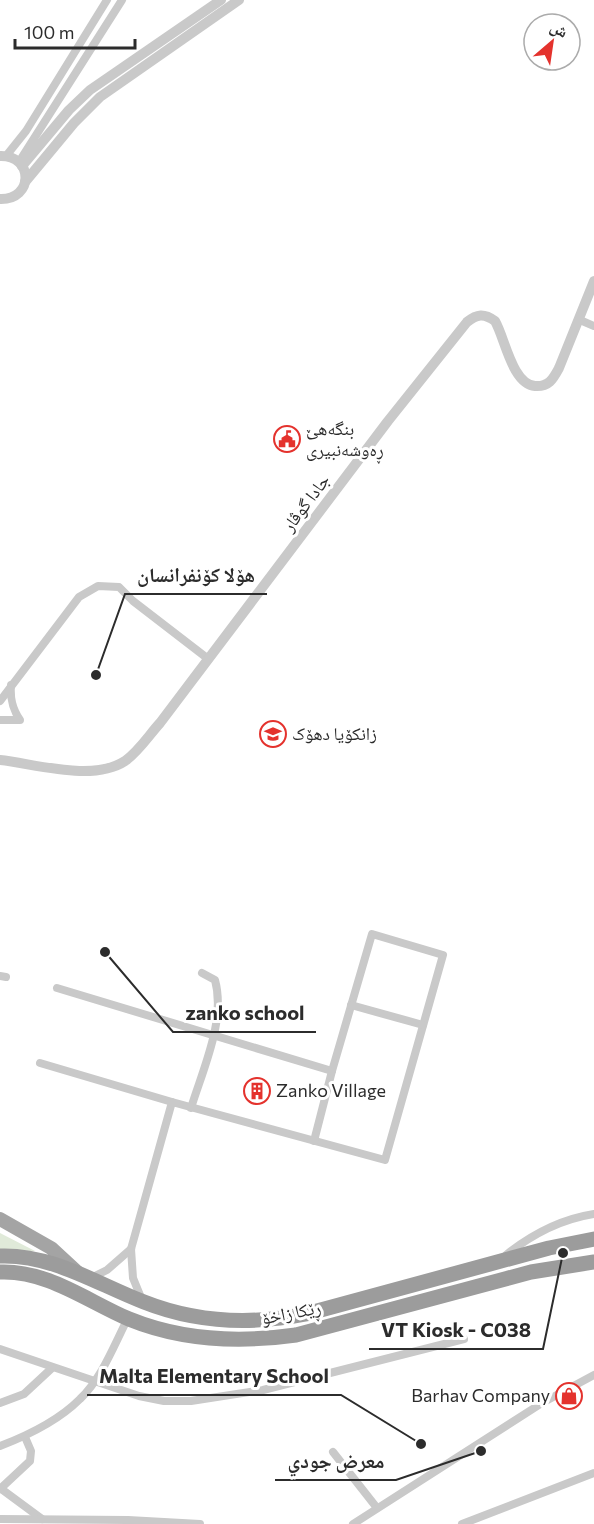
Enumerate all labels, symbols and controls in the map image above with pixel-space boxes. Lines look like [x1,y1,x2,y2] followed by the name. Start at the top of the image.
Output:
[15,12,135,50] scale bar
[522,12,582,72] north arrow
[547,16,572,42] text: ش
[24,21,74,43] text: 100 m
[306,417,384,464] place label: بنگه‌هێ ڕه‌وشه‌نبیرى
[272,424,302,454] public building icon: بنگه‌هێ ڕه‌وشه‌نبیرى
[276,469,334,536] street label: جادا گوڤار
[125,556,267,594] callout: هۆلا كۆنفرانسان
[137,562,255,587] text: هۆلا كۆنفرانسان
[258,719,288,749] school or university icon: زانکۆیا دهۆک
[292,722,377,744] place label: زانکۆیا دهۆک
[173,994,316,1032] callout: zanko school
[185,1000,305,1024] text: zanko school
[242,1076,272,1106] building icon: Zanko Village
[276,1079,386,1101] place label: Zanko Village
[259,1295,323,1332] street label: ڕێکا زاخۆ
[369,1311,543,1349] callout: VT Kiosk - C038
[381,1317,531,1341] text: VT Kiosk - C038
[87,1357,341,1395] callout: Malta Elementary School
[99,1363,329,1387] text: Malta Elementary School
[554,1381,584,1411] shop icon: Barhav Company
[411,1384,550,1406] place label: Barhav Company
[275,1442,396,1480] callout: معرض جودي
[288,1448,384,1477] text: معرض جودي

